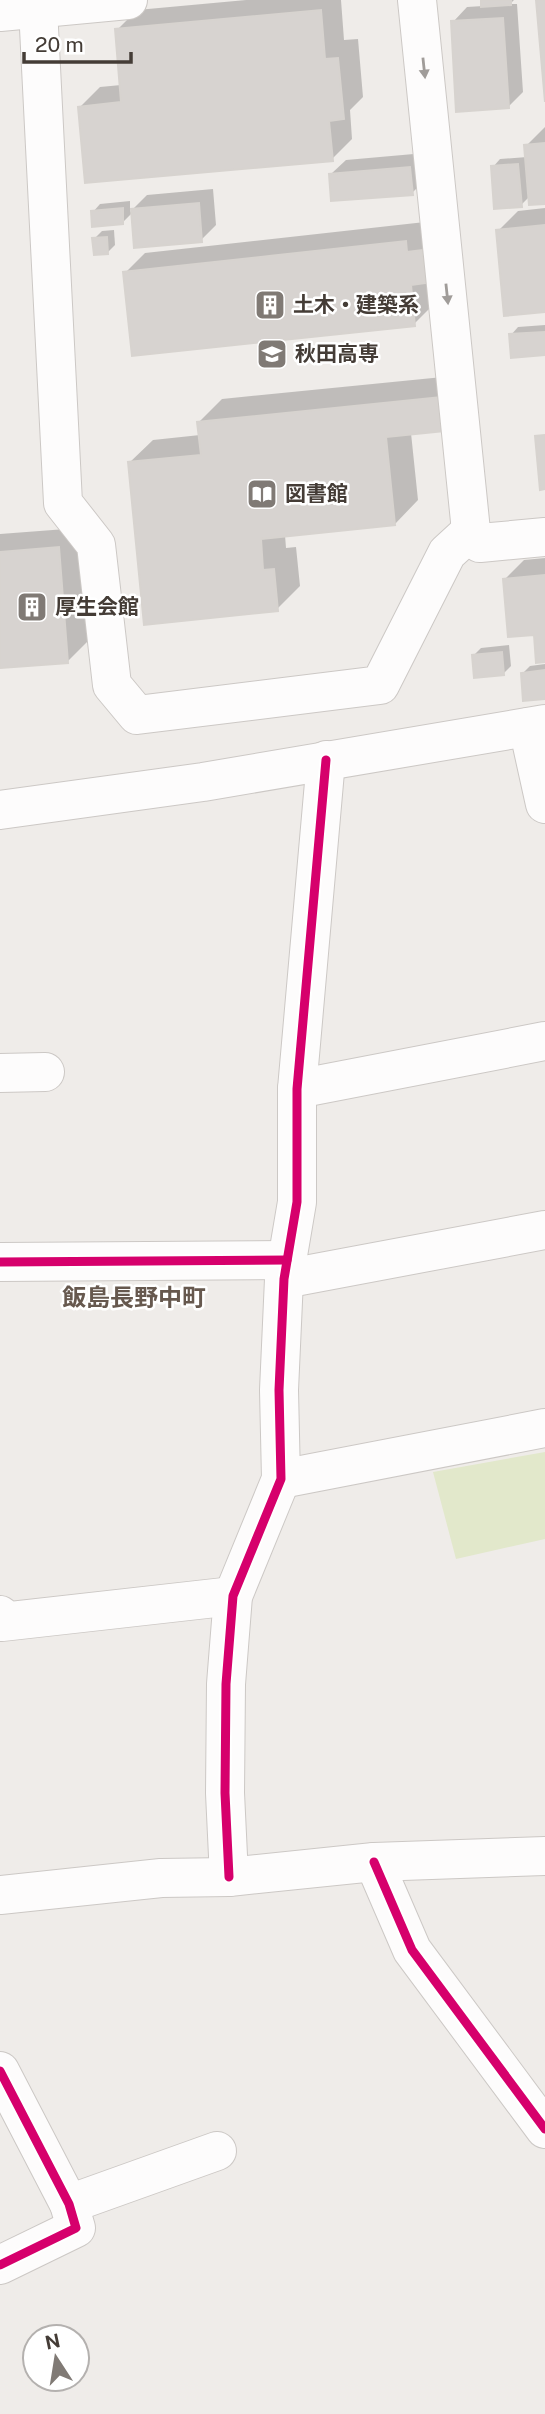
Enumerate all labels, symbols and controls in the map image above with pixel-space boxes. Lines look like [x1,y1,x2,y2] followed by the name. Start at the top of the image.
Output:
[24,21,131,65] scale bar
[35,32,84,57] text: 20 m
[419,57,430,79] one-way arrow
[442,283,453,305] one-way arrow
[253,288,287,322] building icon: 土木・建築系
[293,292,419,317] place label: 土木・建築系
[255,337,289,371] school or university icon: 秋田高専
[295,341,379,366] place label: 秋田高専
[245,477,279,511] library icon: 図書館
[285,481,348,506] place label: 図書館
[15,590,49,624] building icon: 厚生会館
[55,594,139,619] place label: 厚生会館
[62,1283,206,1311] district label: 飯島長野中町
[21,2323,91,2393] north arrow
[43,2329,62,2354] text: N

